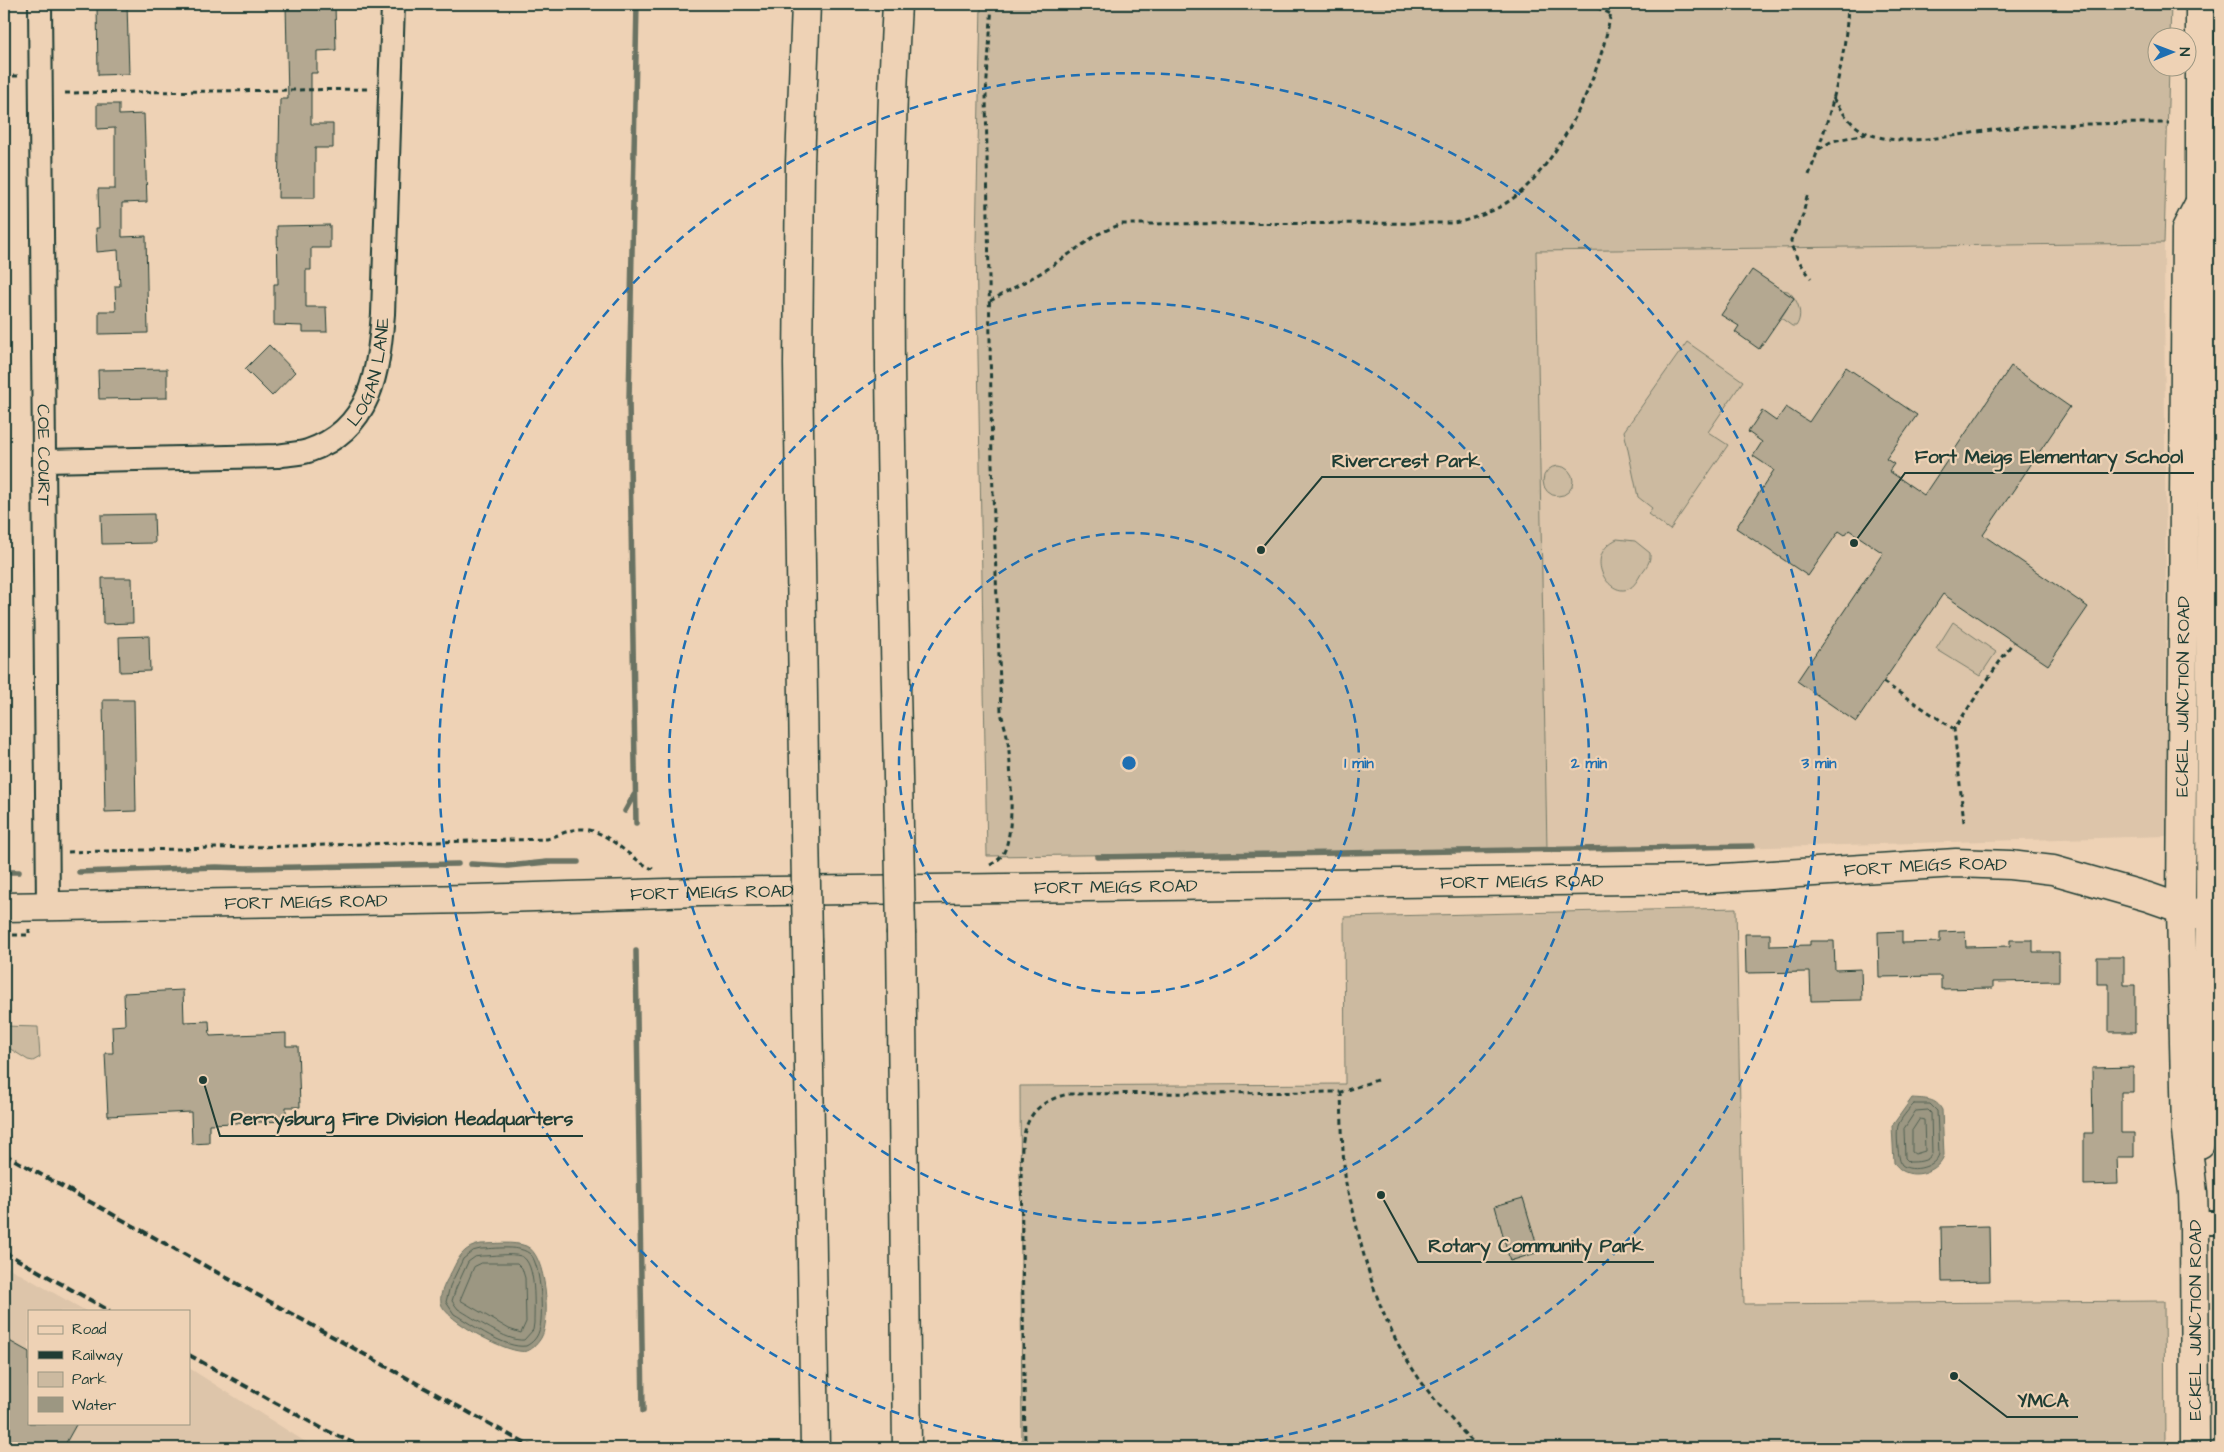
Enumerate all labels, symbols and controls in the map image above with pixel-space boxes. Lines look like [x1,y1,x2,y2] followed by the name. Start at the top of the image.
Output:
[2146,28,2196,78] north arrow
[2174,47,2194,57] text: N
[341,316,395,432] street label: LOGAN LANE
[31,404,57,507] street label: COE COURT
[1905,439,2194,473] callout: Fort Meigs Elementary School
[1322,443,1490,477] callout: Rivercrest Park
[1915,444,2183,472] text: Fort Meigs Elementary School
[1332,448,1481,475] text: Rivercrest Park
[2169,596,2196,797] street label: ECKEL JUNCTION ROAD
[1344,753,1374,774] text: 1 min
[1570,753,1608,774] text: 2 min
[1800,753,1837,774] text: 3 min
[1120,754,1138,772] centre of rings
[1843,850,2008,883] street label: FORT MEIGS ROAD
[1440,868,1604,895] street label: FORT MEIGS ROAD
[1034,873,1198,900] street label: FORT MEIGS ROAD
[630,878,794,907] street label: FORT MEIGS ROAD
[224,888,388,916] street label: FORT MEIGS ROAD
[220,1102,583,1136] callout: Perrysburg Fire Division Headquarters
[231,1106,574,1134] text: Perrysburg Fire Division Headquarters
[2183,1219,2208,1420] street label: ECKEL JUNCTION ROAD
[1418,1228,1654,1262] callout: Rotary Community Park
[1428,1233,1644,1261] text: Rotary Community Park
[28,1310,190,1424] legend
[72,1319,107,1340] text: Road
[72,1345,123,1367] text: Railway
[72,1369,107,1390] text: Park
[2007,1383,2078,1417] callout: YMCA
[2017,1388,2070,1415] text: YMCA
[72,1395,116,1416] text: Water

